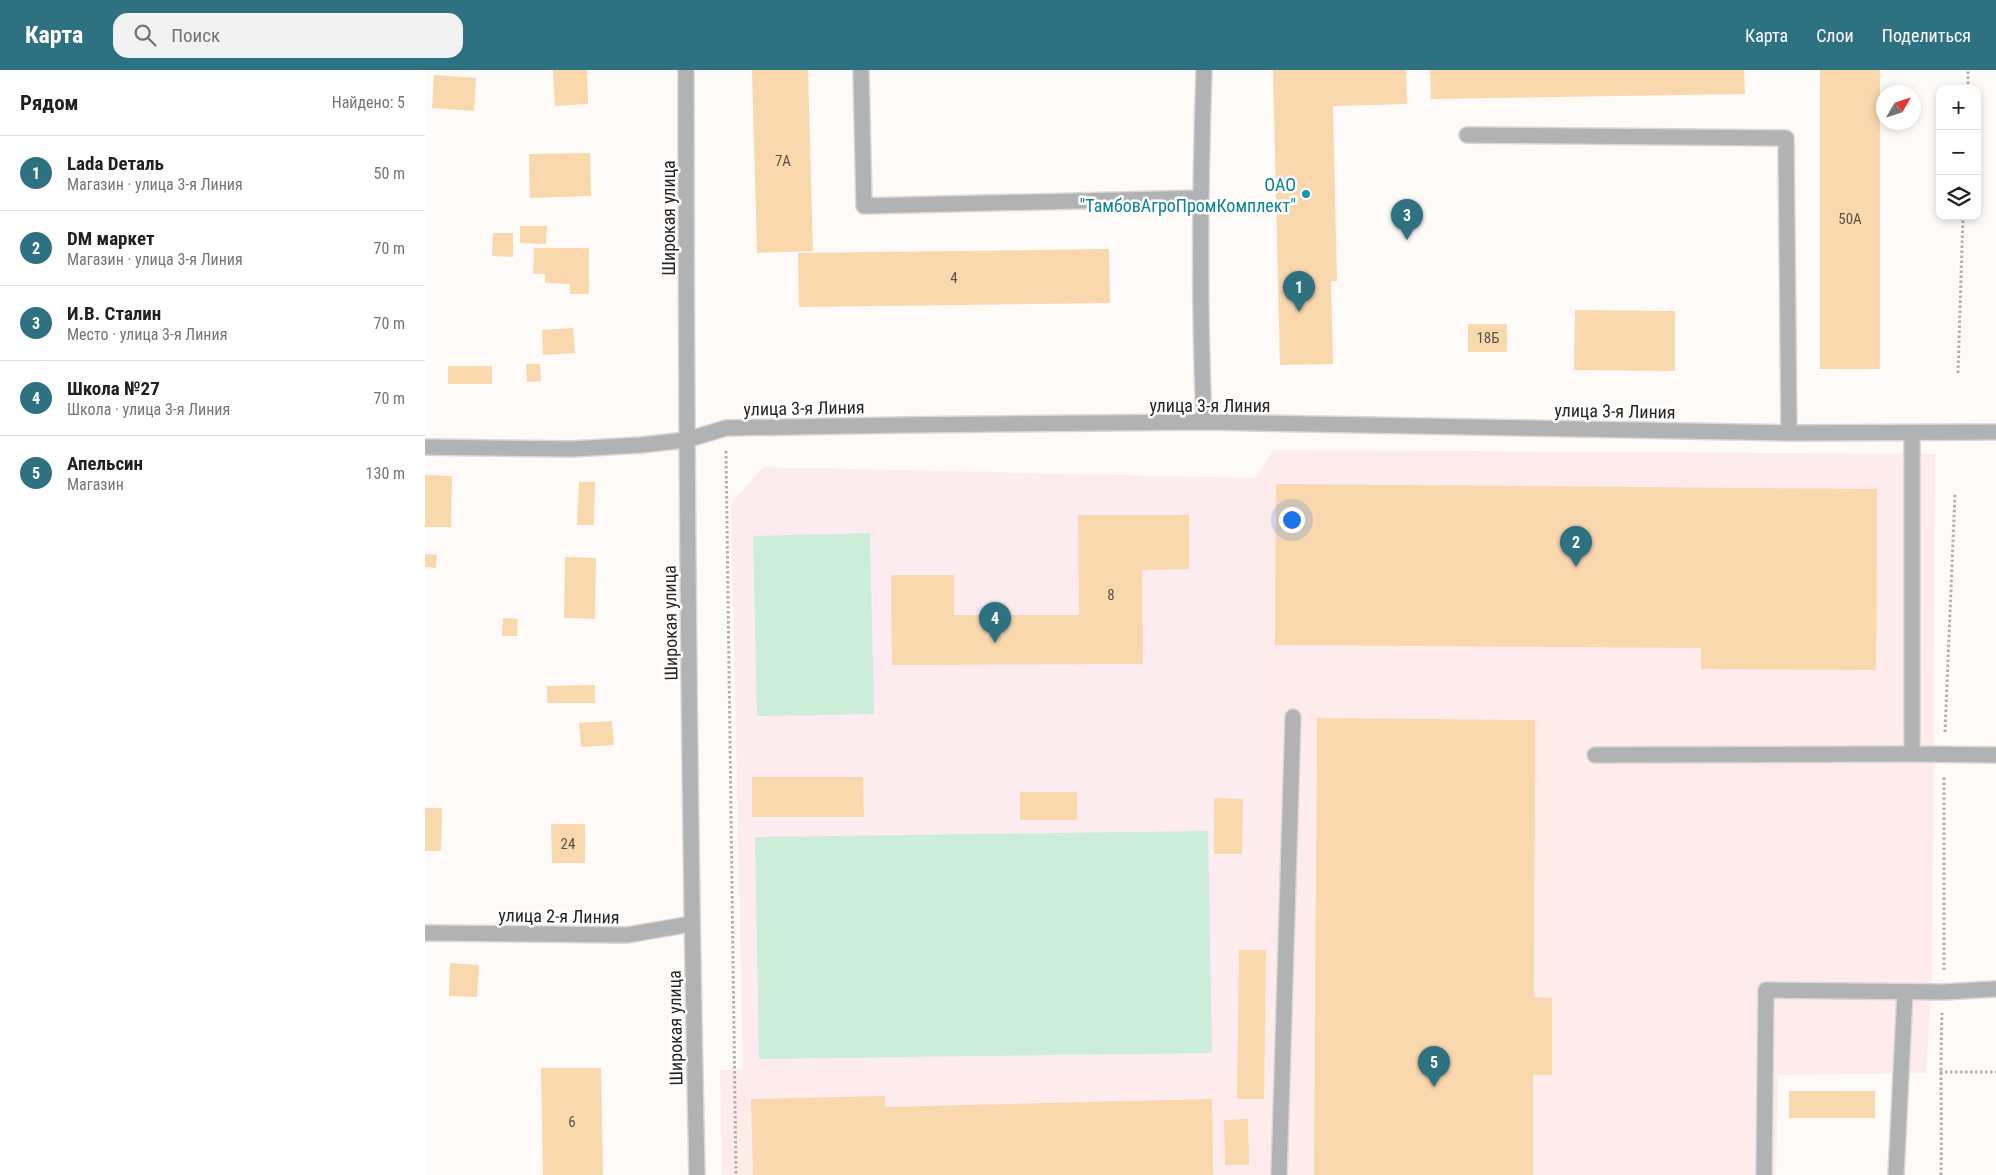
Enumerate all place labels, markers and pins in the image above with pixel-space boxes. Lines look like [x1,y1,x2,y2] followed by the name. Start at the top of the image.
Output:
[1080,174,1296,216] place label: ОАО "ТамбовАгроПромКомплект"
[1300,188,1312,200] marker: ОАО "ТамбовАгроПромКомплект"
[1391,199,1423,240] pin: 3
[1283,271,1315,312] pin: 1
[1560,526,1592,567] pin: 2
[979,602,1011,643] pin: 4
[1418,1046,1450,1087] pin: 5

